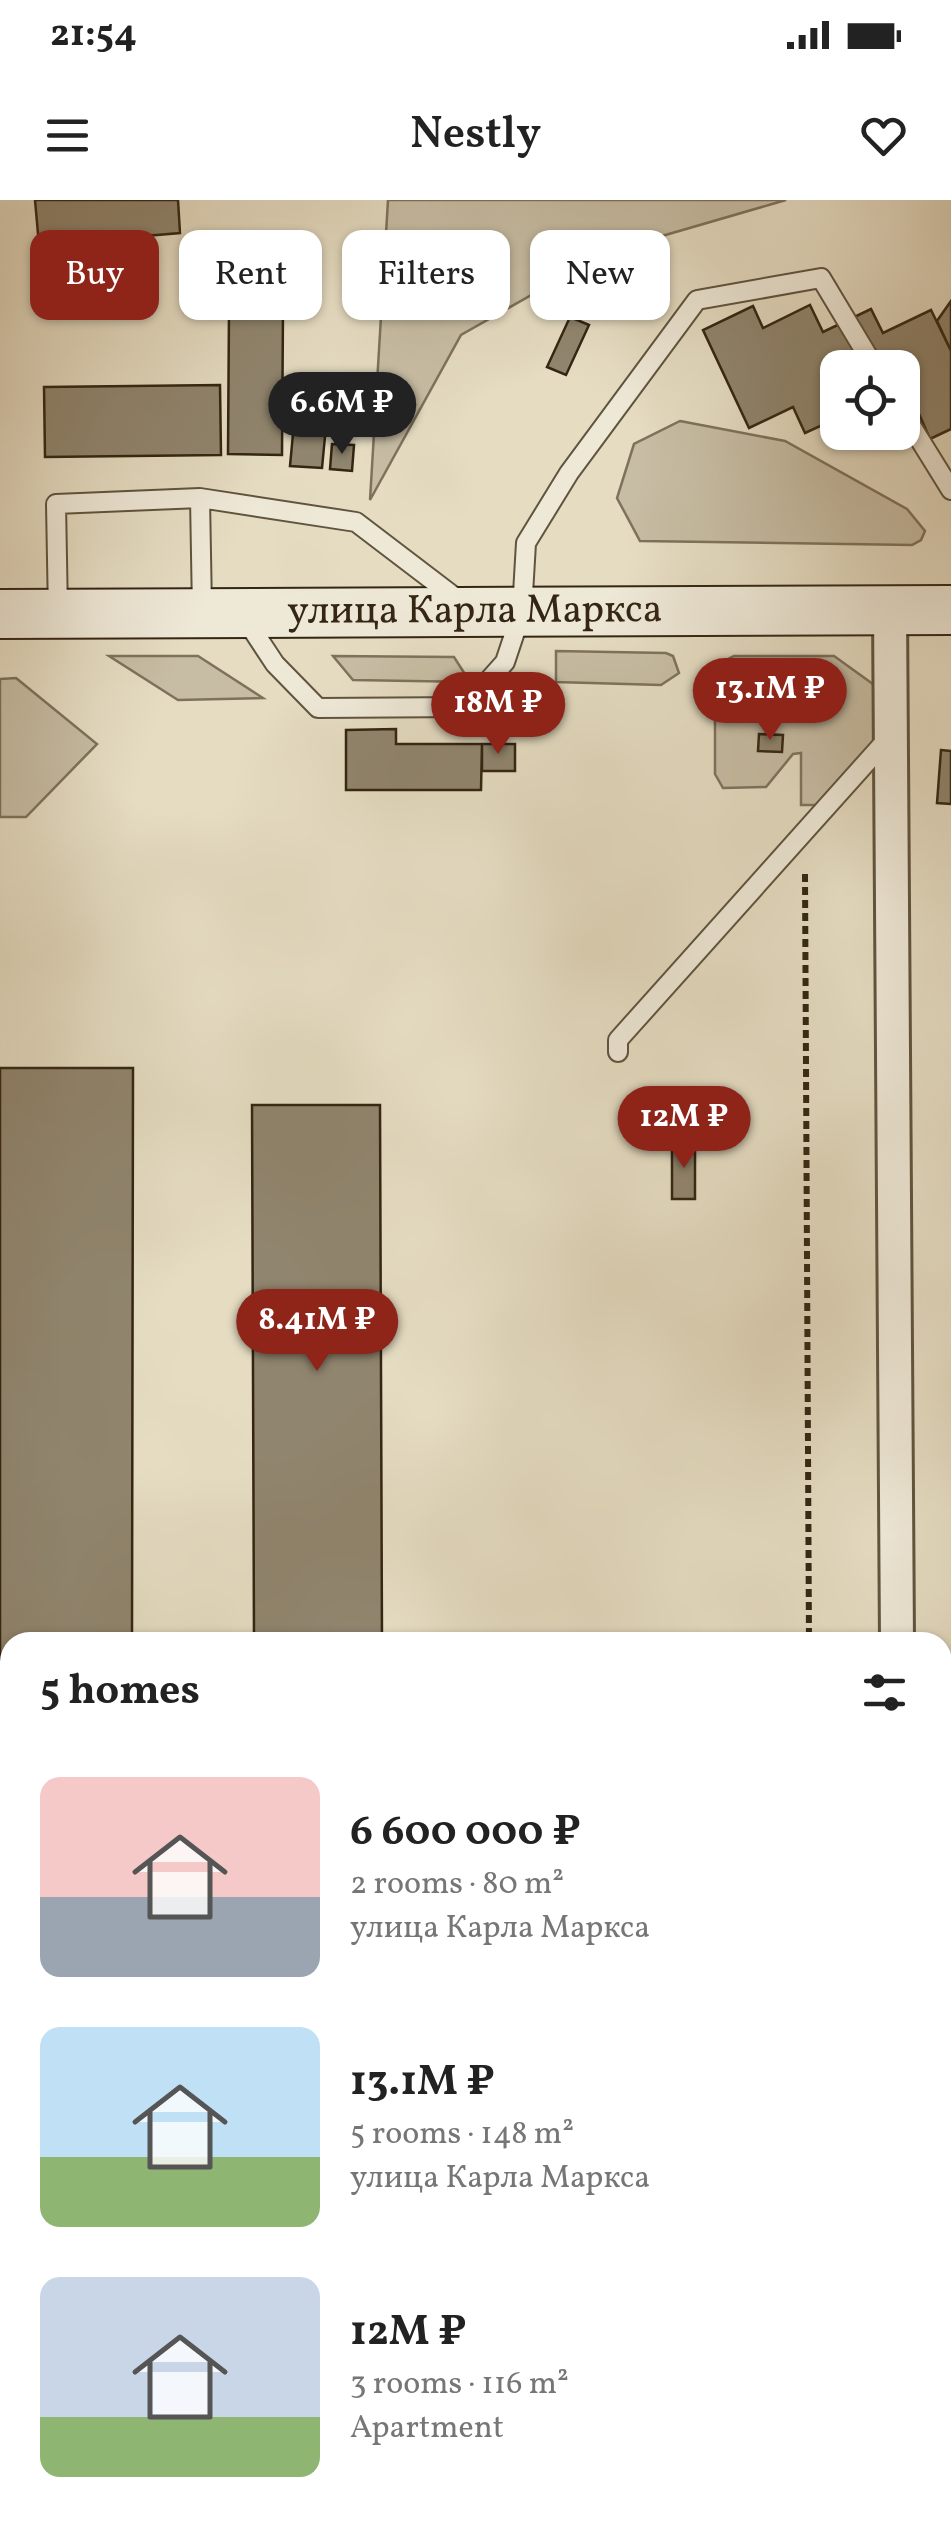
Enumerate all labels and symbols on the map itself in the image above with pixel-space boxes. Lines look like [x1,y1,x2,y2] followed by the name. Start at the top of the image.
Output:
[261,372,423,457] pin: 6.6M ₽
[287,583,663,641] street label: улица Карла Маркса
[678,658,862,743] pin: 13.1M ₽
[428,672,568,757] pin: 18M ₽
[614,1086,754,1171] pin: 12M ₽
[225,1289,409,1374] pin: 8.41M ₽

